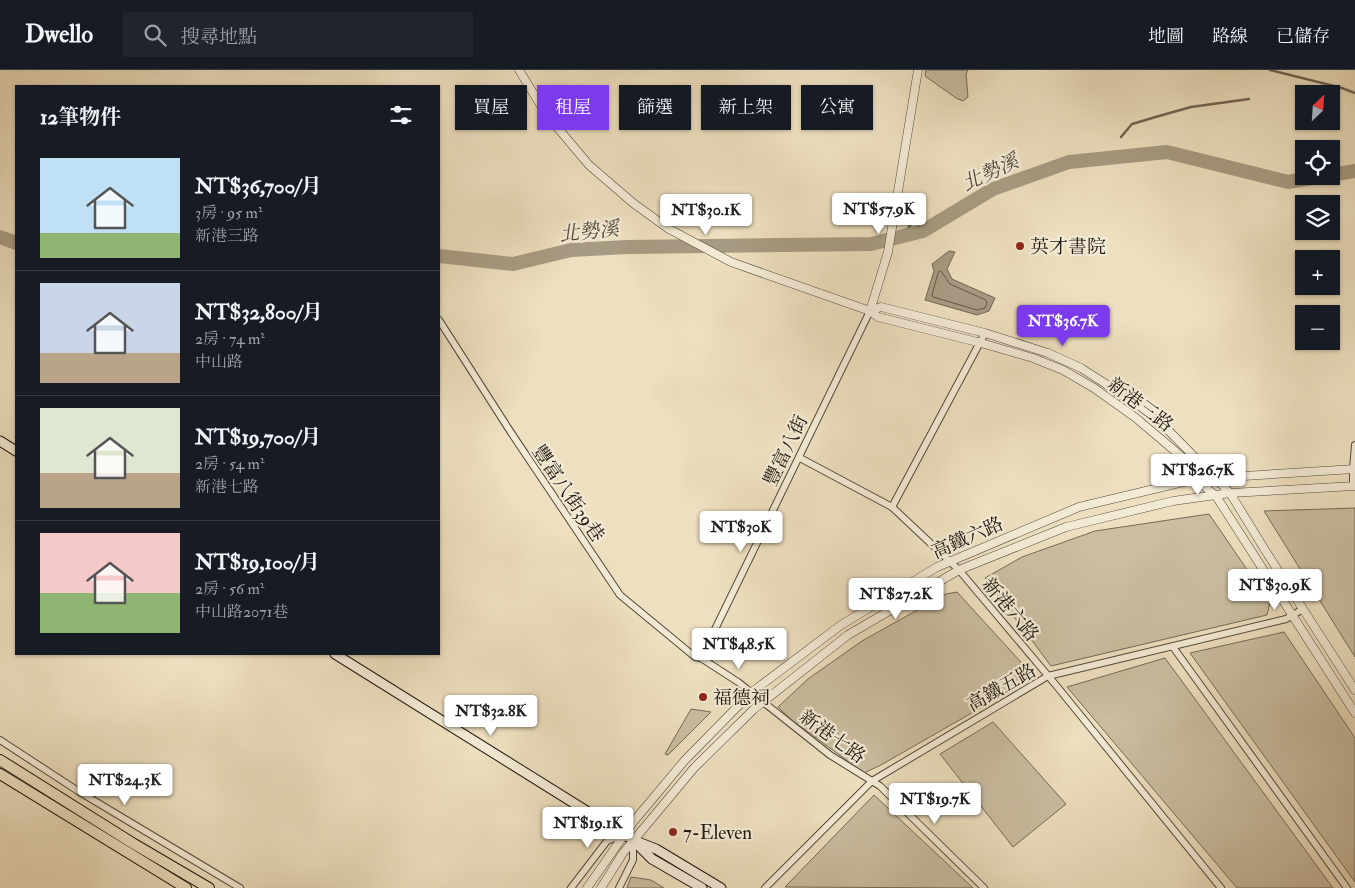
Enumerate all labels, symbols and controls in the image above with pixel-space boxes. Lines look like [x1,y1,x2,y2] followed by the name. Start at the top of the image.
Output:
[123,12,473,57] search box
[25,19,93,50] text: Dwello
[141,21,169,49] icon: search
[181,25,257,49] text: 搜尋地點
[1148,25,1184,48] text: 地圖
[1212,25,1248,48] text: 路線
[1276,25,1330,48] text: 已儲存
[455,85,527,130] chip: 買屋
[537,85,609,130] chip: 租屋
[619,85,691,130] chip: 篩選
[701,85,791,130] chip: 新上架
[801,85,873,130] chip: 公寓
[1295,85,1340,130] north arrow
[1295,85,1340,350] map controls
[387,101,415,129] icon: filters
[40,104,121,131] text: 12筆物件
[1295,140,1340,185] button: locate
[958,148,1024,196] water label: 北勢溪
[195,173,322,200] text: NT$36,700/月
[80,178,140,238] icon: home
[827,192,931,235] pin: NT$57.9K
[654,194,758,236] pin: NT$30.1K
[1295,195,1340,240] button: layers
[843,199,915,219] text: NT$57.9K
[671,200,741,220] text: NT$30.1K
[195,203,263,223] text: 3房 · 95 m²
[558,216,622,247] water label: 北勢溪
[195,226,259,246] text: 新港三路
[1030,235,1106,259] place label: 英才書院
[1014,240,1026,252] marker: 英才書院
[1295,250,1340,295] button: +
[195,299,323,326] text: NT$32,800/月
[80,303,140,363] icon: home
[1011,304,1115,347] pin: NT$36.7K
[1295,305,1340,350] button: −
[1028,311,1098,331] text: NT$36.7K
[195,329,265,349] text: 2房 · 74 m²
[195,352,243,372] text: 中山路
[1103,372,1178,437] street label: 新港三路
[758,411,813,490] street label: 豐富八街
[195,424,321,451] text: NT$19,700/月
[80,428,140,488] icon: home
[527,440,609,547] street label: 豐富八街39巷
[195,454,265,474] text: 2房 · 54 m²
[1146,454,1250,496] pin: NT$26.7K
[1162,460,1234,480] text: NT$26.7K
[195,477,259,497] text: 新港七路
[700,510,782,553] pin: NT$30K
[928,511,1007,564] street label: 高鐵六路
[711,517,771,537] text: NT$30K
[195,549,320,576] text: NT$19,100/月
[80,553,140,613] icon: home
[1223,568,1327,611] pin: NT$30.9K
[977,573,1044,646] street label: 新港六路
[1239,575,1311,595] text: NT$30.9K
[844,578,948,620] pin: NT$27.2K
[195,579,264,599] text: 2房 · 56 m²
[860,584,932,604] text: NT$27.2K
[195,602,288,622] text: 中山路2071巷
[687,628,791,670] pin: NT$48.5K
[703,634,775,654] text: NT$48.5K
[963,658,1040,717] street label: 高鐵五路
[713,686,770,710] place label: 福德祠
[697,691,709,703] marker: 福德祠
[439,694,543,737] pin: NT$32.8K
[455,701,527,721] text: NT$32.8K
[795,705,870,769] street label: 新港七路
[73,764,177,806] pin: NT$24.3K
[89,770,161,790] text: NT$24.3K
[883,782,987,825] pin: NT$19.7K
[900,789,970,809] text: NT$19.7K
[536,806,640,849] pin: NT$19.1K
[553,813,623,833] text: NT$19.1K
[683,821,752,845] place label: 7-Eleven
[667,826,679,838] marker: 7-Eleven

